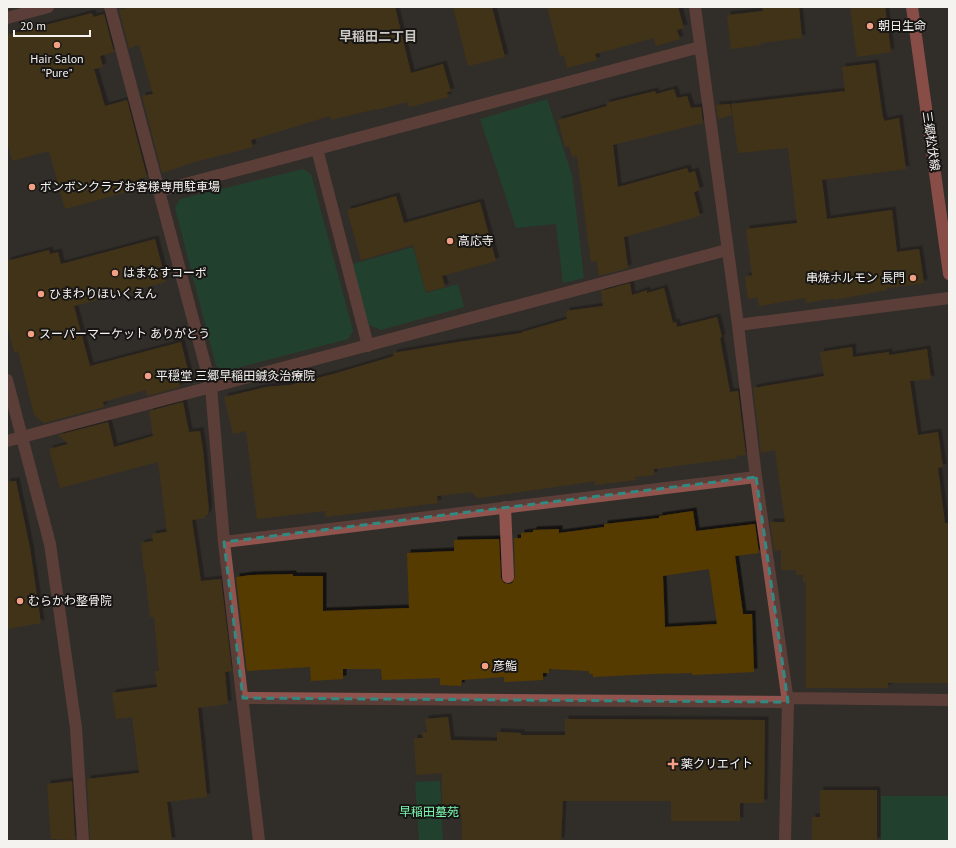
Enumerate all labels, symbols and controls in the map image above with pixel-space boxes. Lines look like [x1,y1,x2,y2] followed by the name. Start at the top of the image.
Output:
[14,12,90,38] scale bar
[20,18,46,33] text: 20 m
[878,18,926,33] place label: 朝日生命
[865,21,875,31] marker: 朝日生命
[339,28,417,45] district label: 早稲田二丁目
[52,40,62,50] marker: Hair Salon "Pure"
[30,51,84,80] place label: Hair Salon "Pure"
[920,110,943,172] street label: 三郷松伏線
[40,179,220,194] place label: ボンボンクラブお客様専用駐車場
[27,182,37,192] marker: ボンボンクラブお客様専用駐車場
[458,233,494,248] place label: 高応寺
[445,236,455,246] marker: 高応寺
[123,265,207,280] place label: はまなすコーポ
[110,268,120,278] marker: はまなすコーポ
[806,270,905,285] place label: 串焼ホルモン 長門
[908,273,918,283] marker: 串焼ホルモン 長門
[49,286,157,301] place label: ひまわりほいくえん
[36,289,46,299] marker: ひまわりほいくえん
[39,326,210,341] place label: スーパーマーケット ありがとう
[26,329,36,339] marker: スーパーマーケット ありがとう
[156,368,315,383] place label: 平穏堂 三郷早稲田鍼灸治療院
[143,371,153,381] marker: 平穏堂 三郷早稲田鍼灸治療院
[28,593,112,608] place label: むらかわ整骨院
[15,596,25,606] marker: むらかわ整骨院
[493,658,517,673] place label: 彦鮨
[480,661,490,671] marker: 彦鮨
[681,756,753,771] place label: 薬クリエイト
[668,759,678,769] marker: 薬クリエイト
[399,804,459,819] park label: 早稲田墓苑

